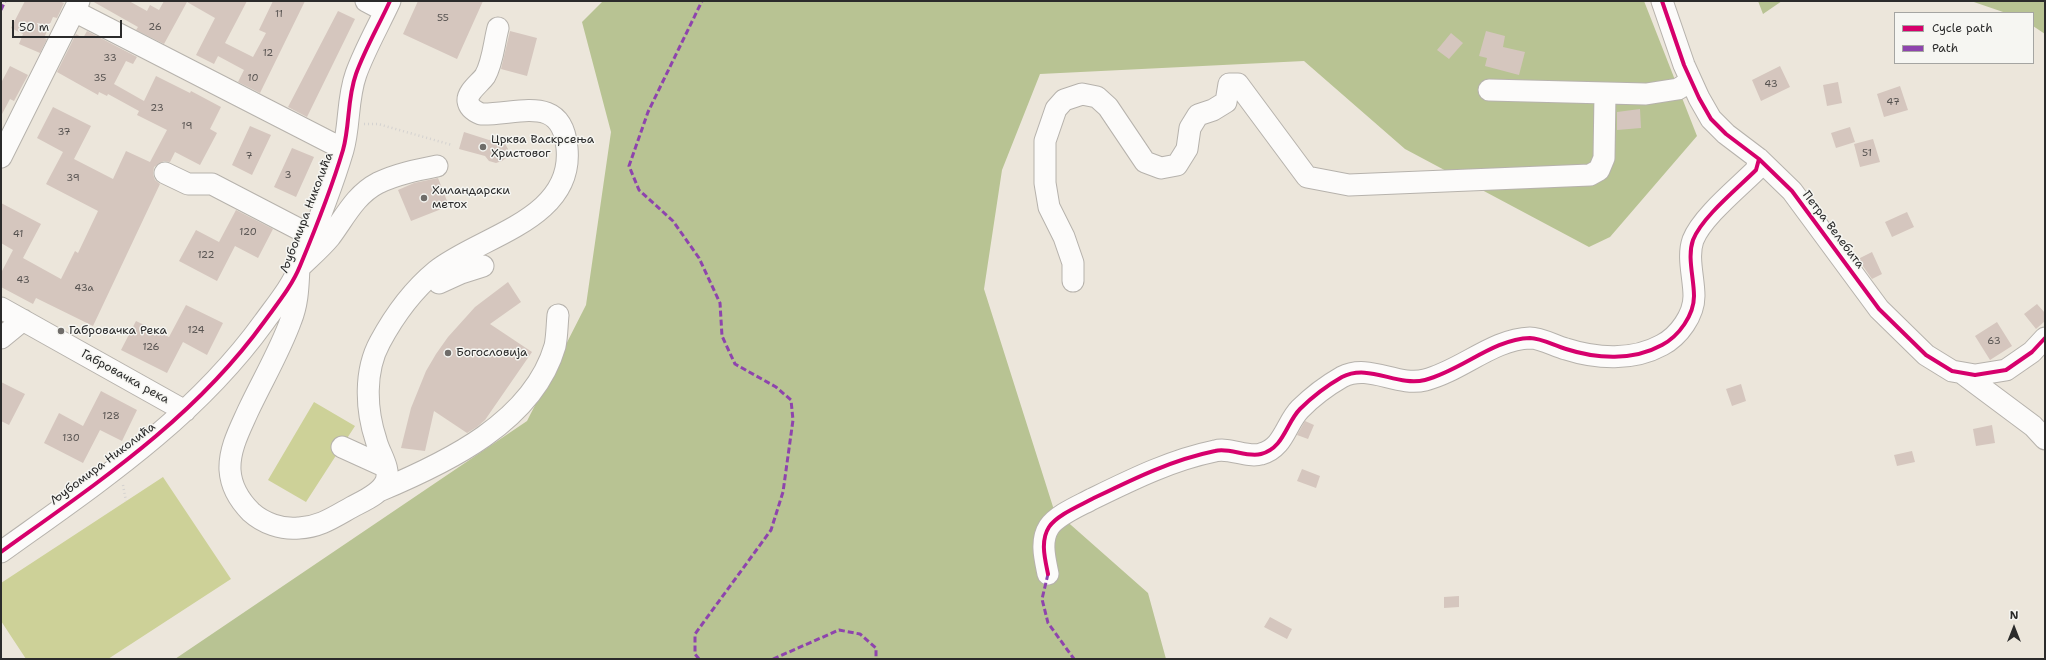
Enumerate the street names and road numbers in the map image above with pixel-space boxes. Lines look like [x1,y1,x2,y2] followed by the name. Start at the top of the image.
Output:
[277,151,337,275] street label: Љубомира Николића
[1799,188,1867,272] street label: Петра Велебита
[79,347,171,407] street label: Габровачка река
[48,420,158,508] street label: Љубомира Николића

